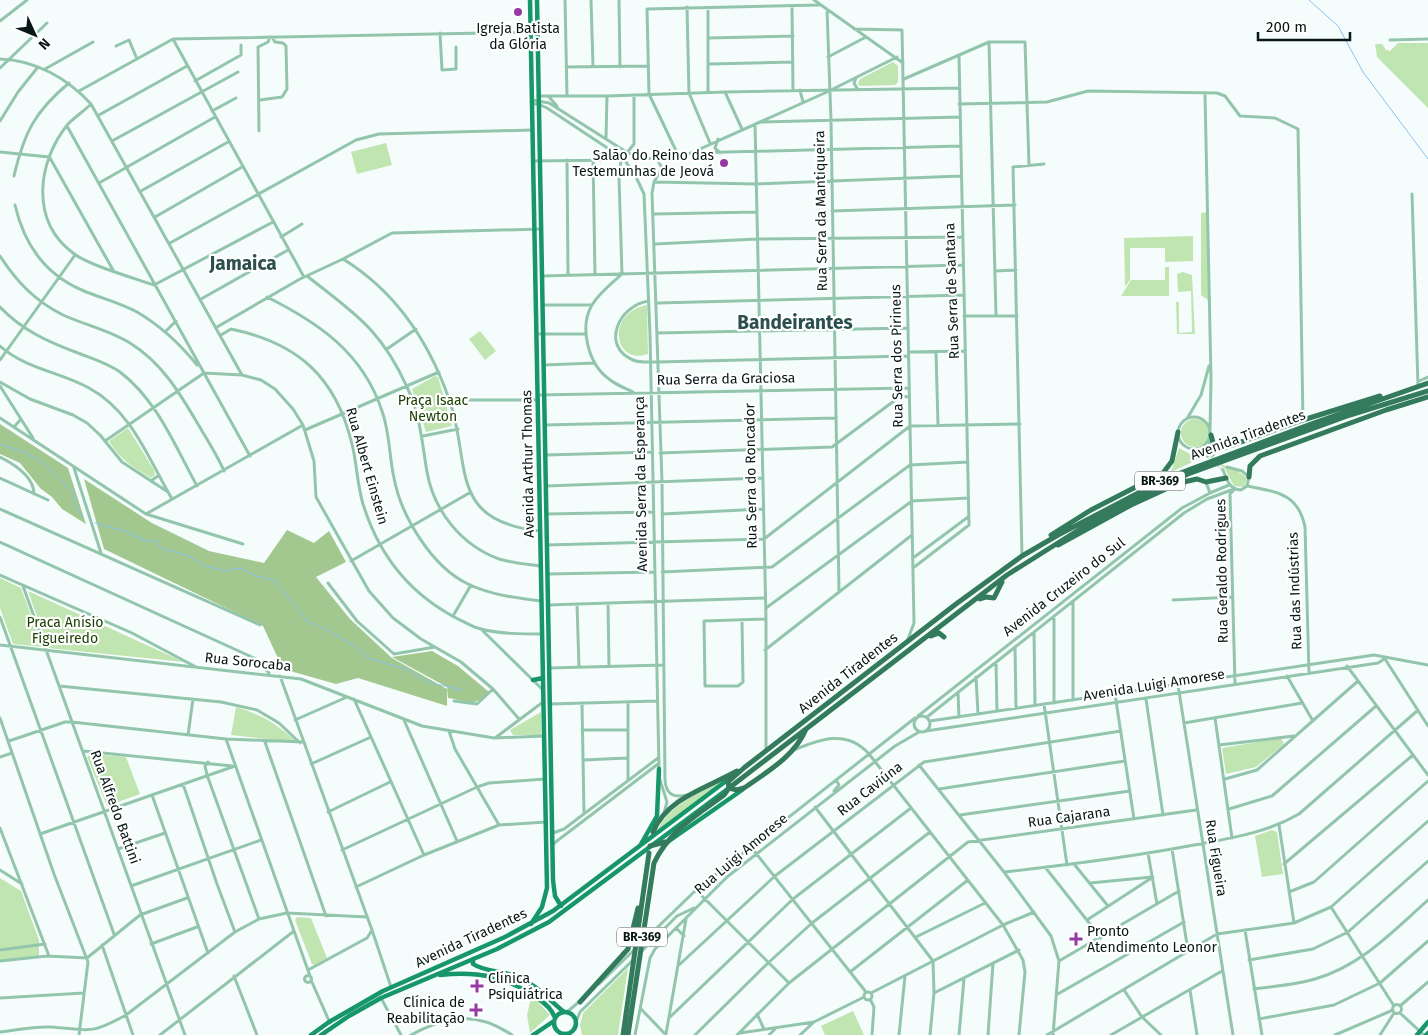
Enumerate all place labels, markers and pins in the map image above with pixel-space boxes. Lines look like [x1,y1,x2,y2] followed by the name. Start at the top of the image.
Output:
[512,6,524,18] marker: Igreja Batista da Glória
[476,20,560,53] place label: Igreja Batista da Glória
[573,147,714,180] place label: Salão do Reino das Testemunhas de Jeová
[718,157,730,169] marker: Salão do Reino das Testemunhas de Jeová
[1087,923,1217,956] place label: Pronto Atendimento Leonor
[1069,932,1083,946] marker: Pronto Atendimento Leonor
[488,970,563,1003] place label: Clínica Psiquiátrica
[470,979,484,993] marker: Clínica Psiquiátrica
[386,994,465,1027] place label: Clínica de Reabilitação
[469,1003,483,1017] marker: Clínica de Reabilitação

